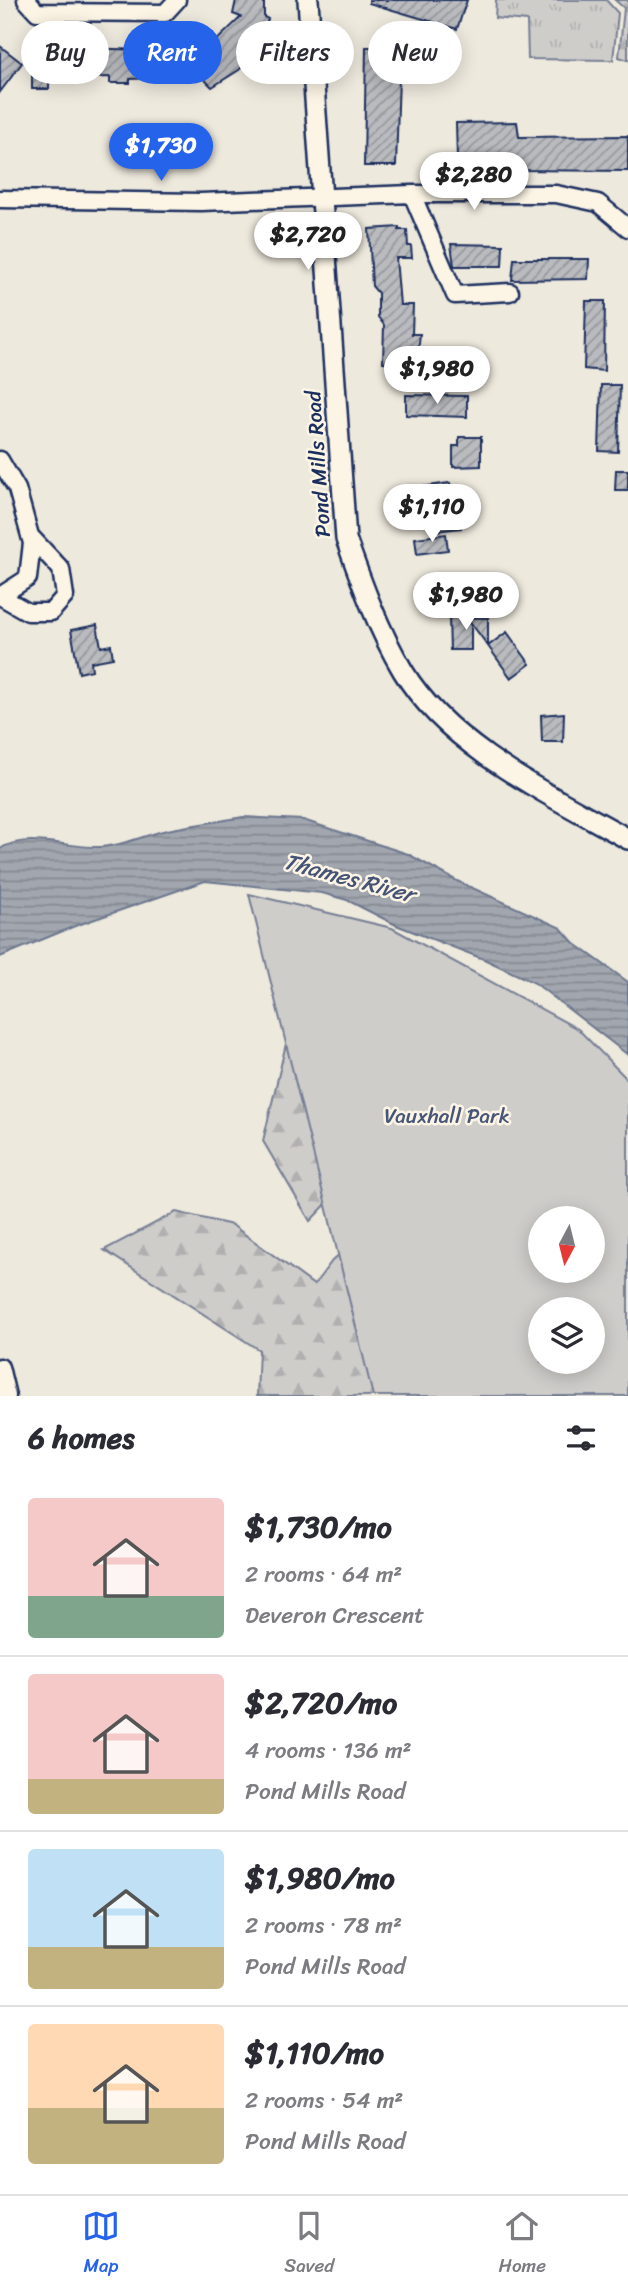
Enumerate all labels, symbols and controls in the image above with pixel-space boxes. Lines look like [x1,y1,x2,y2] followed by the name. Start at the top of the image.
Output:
[21,21,109,84] chip: Buy
[123,21,222,84] chip: Rent
[236,21,354,84] chip: Filters
[368,21,462,84] chip: New
[104,124,218,183] pin: $1,730
[125,125,197,166] text: $1,730
[417,152,531,212] pin: $2,280
[436,154,512,195] text: $2,280
[251,212,365,272] pin: $2,720
[270,214,346,255] text: $2,720
[380,346,494,406] pin: $1,980
[400,348,474,389] text: $1,980
[294,388,342,538] street label: Pond Mills Road
[375,484,489,544] pin: $1,110
[399,486,465,527] text: $1,110
[409,572,523,632] pin: $1,980
[429,574,503,615] text: $1,980
[279,841,423,916] water label: Thames River
[384,1097,510,1135] park label: Vauxhall Park
[528,1206,606,1283] north arrow
[528,1206,605,1374] map controls
[528,1297,605,1374] button: layers
[28,1411,135,1465] text: 6 homes
[562,1419,600,1457] icon: filters
[245,1500,392,1554] text: $1,730/mo
[84,1526,168,1610] icon: home
[245,1554,402,1595] text: 2 rooms · 64 m²
[245,1595,424,1636] text: Deveron Crescent
[245,1676,397,1730] text: $2,720/mo
[84,1702,168,1786] icon: home
[245,1730,412,1771] text: 4 rooms · 136 m²
[245,1771,406,1812] text: Pond Mills Road
[245,1851,395,1905] text: $1,980/mo
[84,1877,168,1961] icon: home
[245,1905,402,1946] text: 2 rooms · 78 m²
[245,1946,406,1987] text: Pond Mills Road
[245,2026,384,2080] text: $1,110/mo
[84,2052,168,2136] icon: home
[245,2080,403,2121] text: 2 rooms · 54 m²
[245,2121,406,2162] text: Pond Mills Road
[82,2207,120,2282] tab: Map
[284,2207,334,2282] tab: Saved
[498,2207,546,2282] tab: Home

